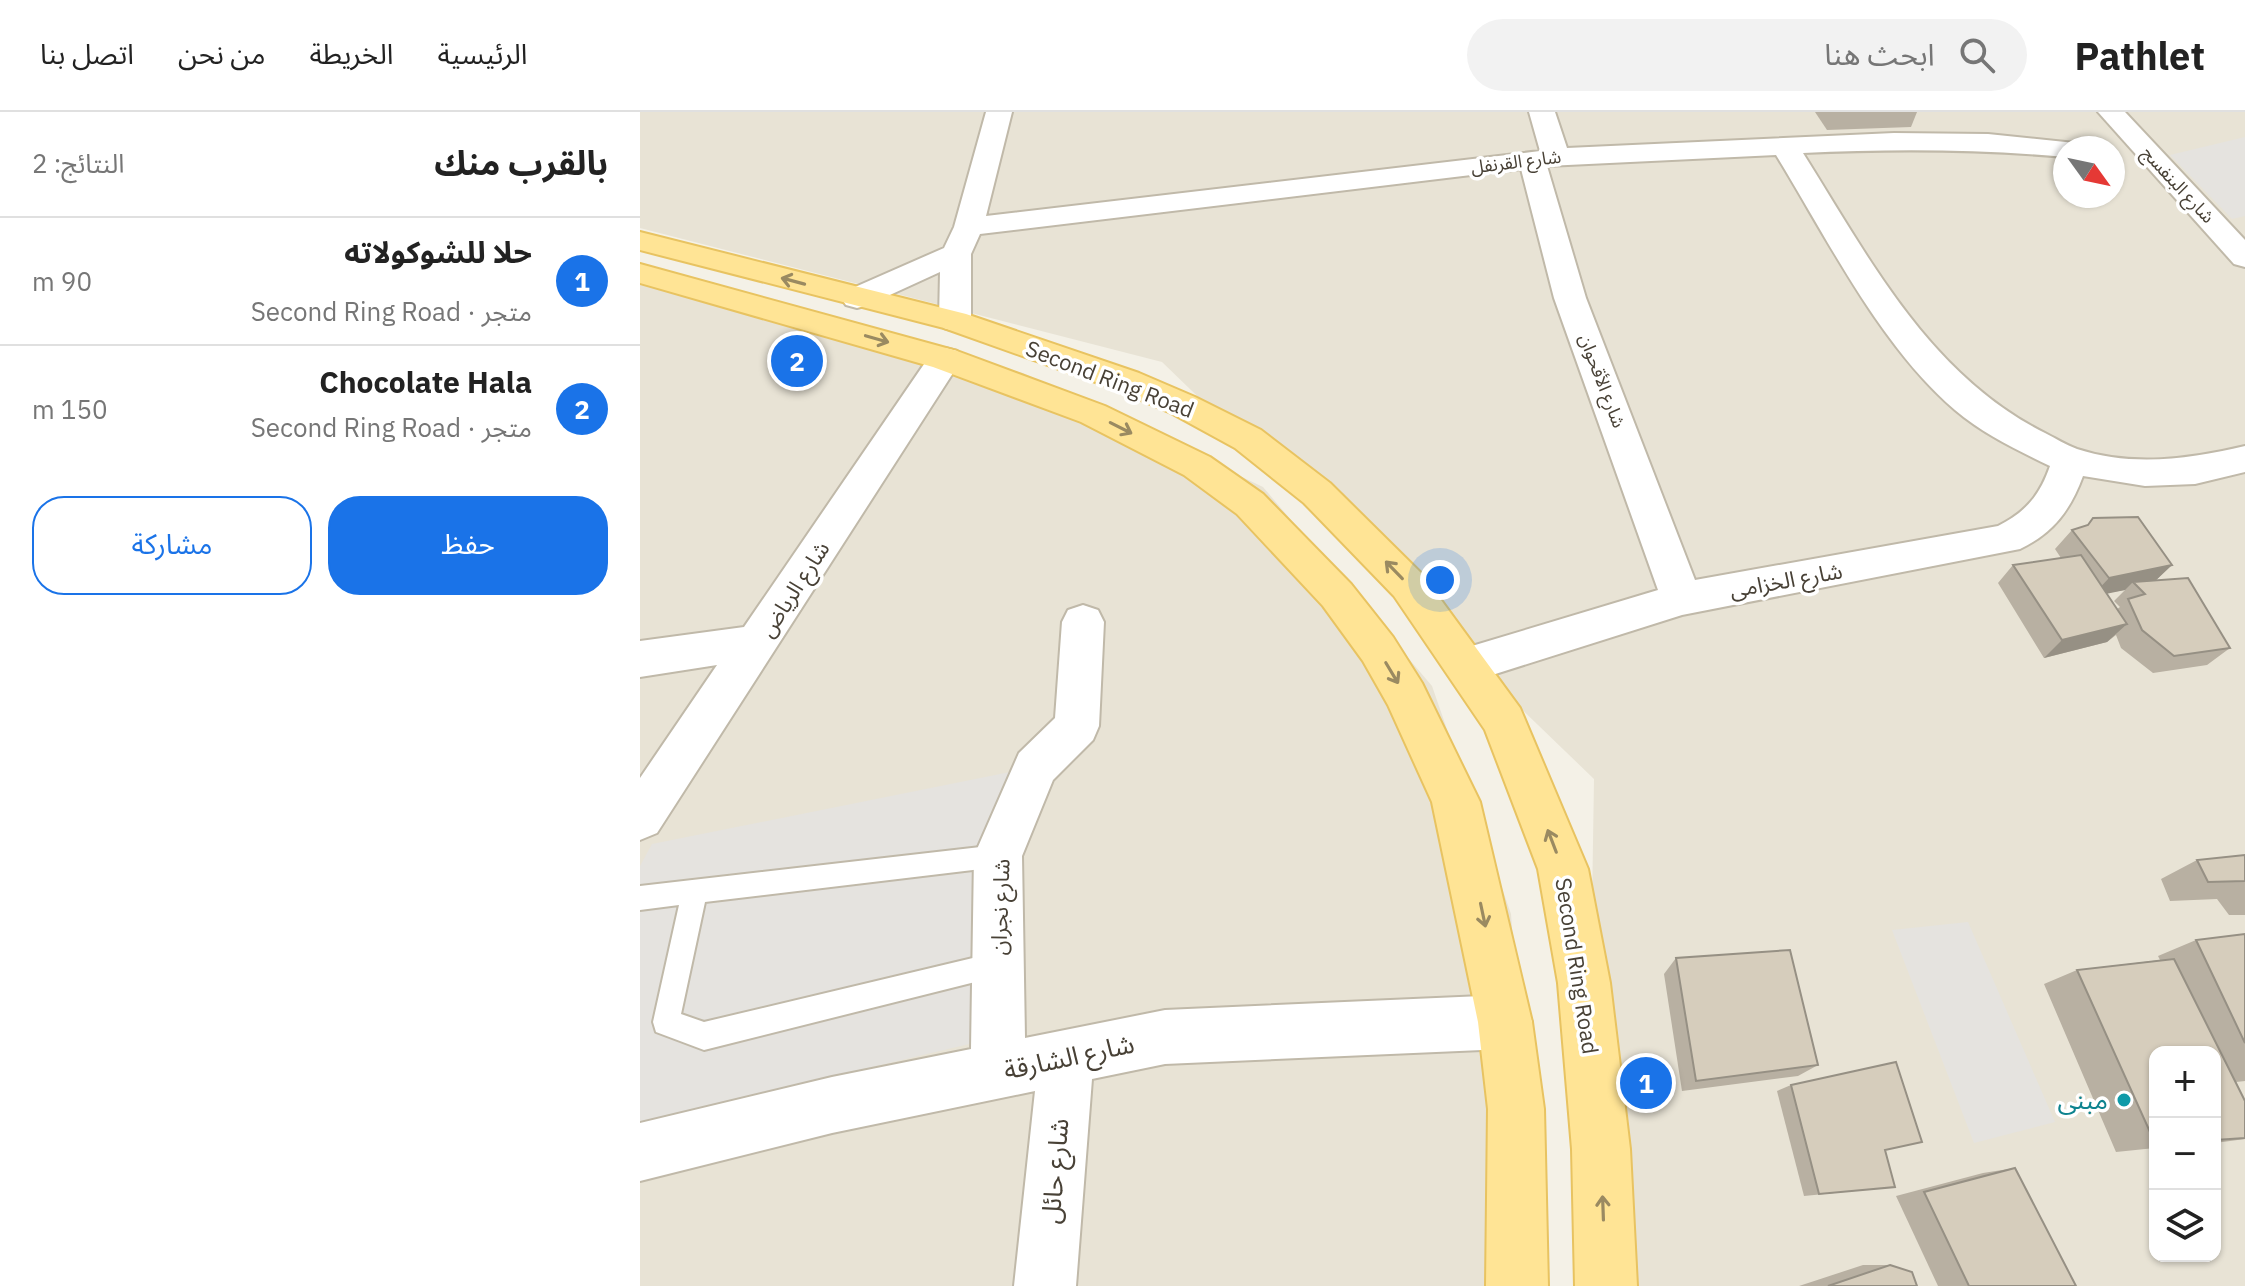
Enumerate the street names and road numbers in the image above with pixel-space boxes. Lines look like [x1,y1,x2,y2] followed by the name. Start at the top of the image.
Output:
[2135,142,2220,230] street label: شارع البنفسج
[1470,145,1563,181] street label: شارع القرنفل
[1571,331,1631,432] street label: شارع الأقحوان
[1022,333,1198,424] street label: Second Ring Road
[752,535,838,644] street label: شارع الرياض
[1727,555,1845,607] street label: شارع الخزامى
[983,858,1019,956] street label: شارع نجران
[1549,876,1606,1056] street label: Second Ring Road
[1000,1026,1138,1089] street label: شارع الشارقة
[1032,1117,1079,1225] street label: شارع حائل

